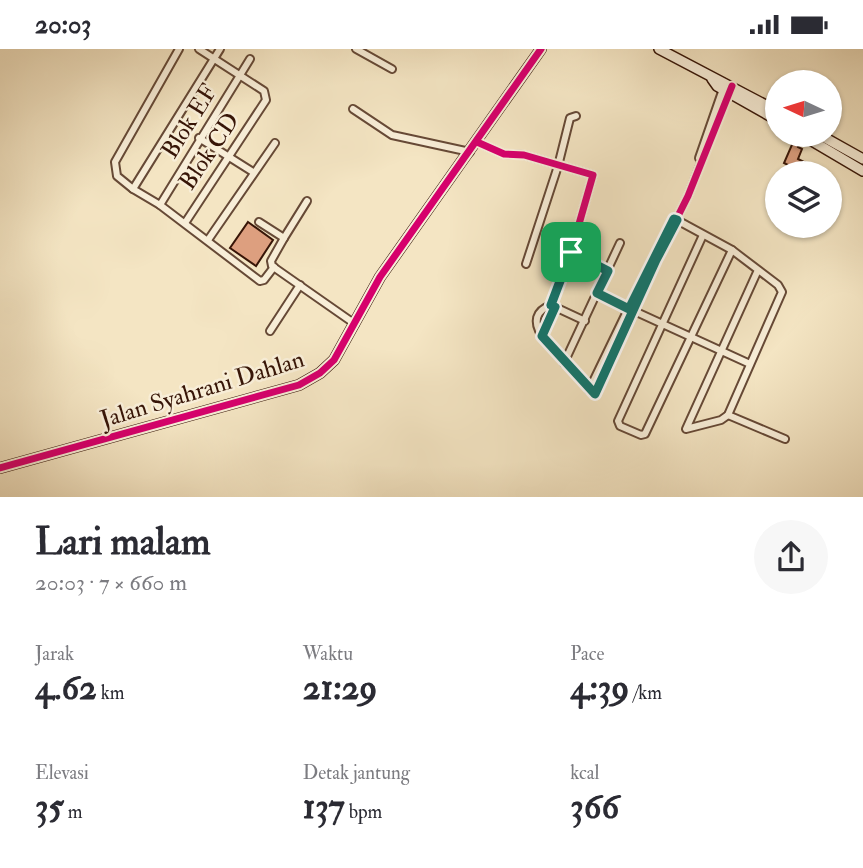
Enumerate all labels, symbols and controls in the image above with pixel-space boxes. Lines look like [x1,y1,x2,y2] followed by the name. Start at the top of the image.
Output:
[35,9,91,41] text: 20:03
[765,70,842,147] north arrow
[765,70,842,238] map controls
[155,78,224,164] street label: Blok EF
[172,107,247,196] street label: Blok CD
[765,161,842,238] button: layers
[541,222,601,282] pin
[552,233,590,271] icon: arrive
[95,344,308,436] street label: Jalan Syahrani Dahlan
[35,518,210,566] text: Lari malam
[754,520,828,594] button: share
[35,568,187,597] text: 20:03 · 7 × 660 m
[35,642,74,666] text: Jarak
[303,642,353,666] text: Waktu
[570,642,604,666] text: Pace
[35,666,97,710] text: 4.62
[303,666,377,710] text: 21:29
[570,666,629,710] text: 4:39
[97,681,125,705] text: km
[629,681,662,705] text: /km
[35,761,89,785] text: Elevasi
[303,761,410,785] text: Detak jantung
[570,761,599,785] text: kcal
[35,785,64,829] text: 35
[303,785,345,829] text: 137
[570,785,619,829] text: 366
[64,800,83,824] text: m
[345,800,382,824] text: bpm

